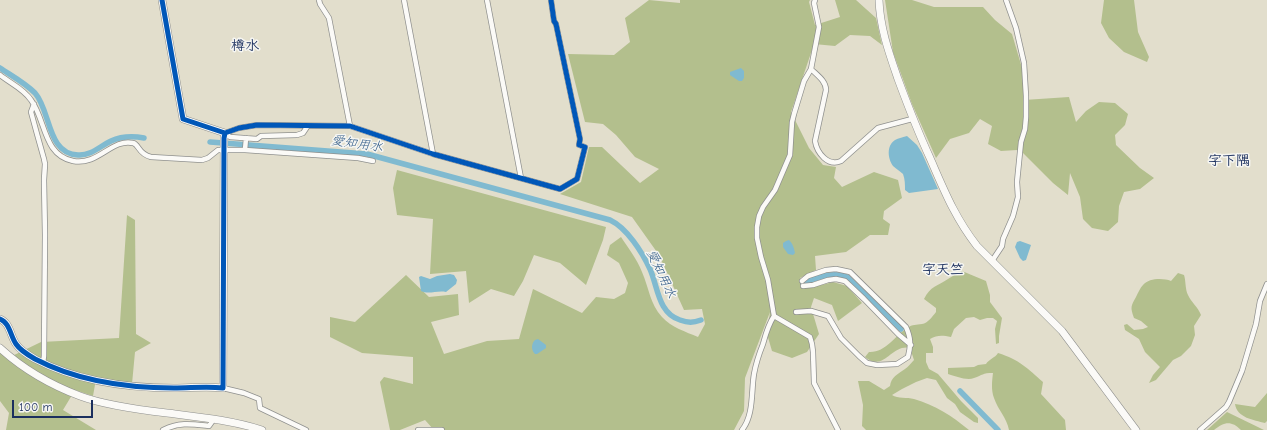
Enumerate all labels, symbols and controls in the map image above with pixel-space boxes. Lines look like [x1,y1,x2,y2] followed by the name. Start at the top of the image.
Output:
[231,38,259,54] district label: 樽水
[330,133,384,155] water label: 愛知用水
[1208,153,1250,169] district label: 字下隅
[643,247,679,301] water label: 愛知用水
[922,262,964,278] district label: 字天竺
[14,392,95,418] scale bar
[19,400,52,414] text: 100 m

